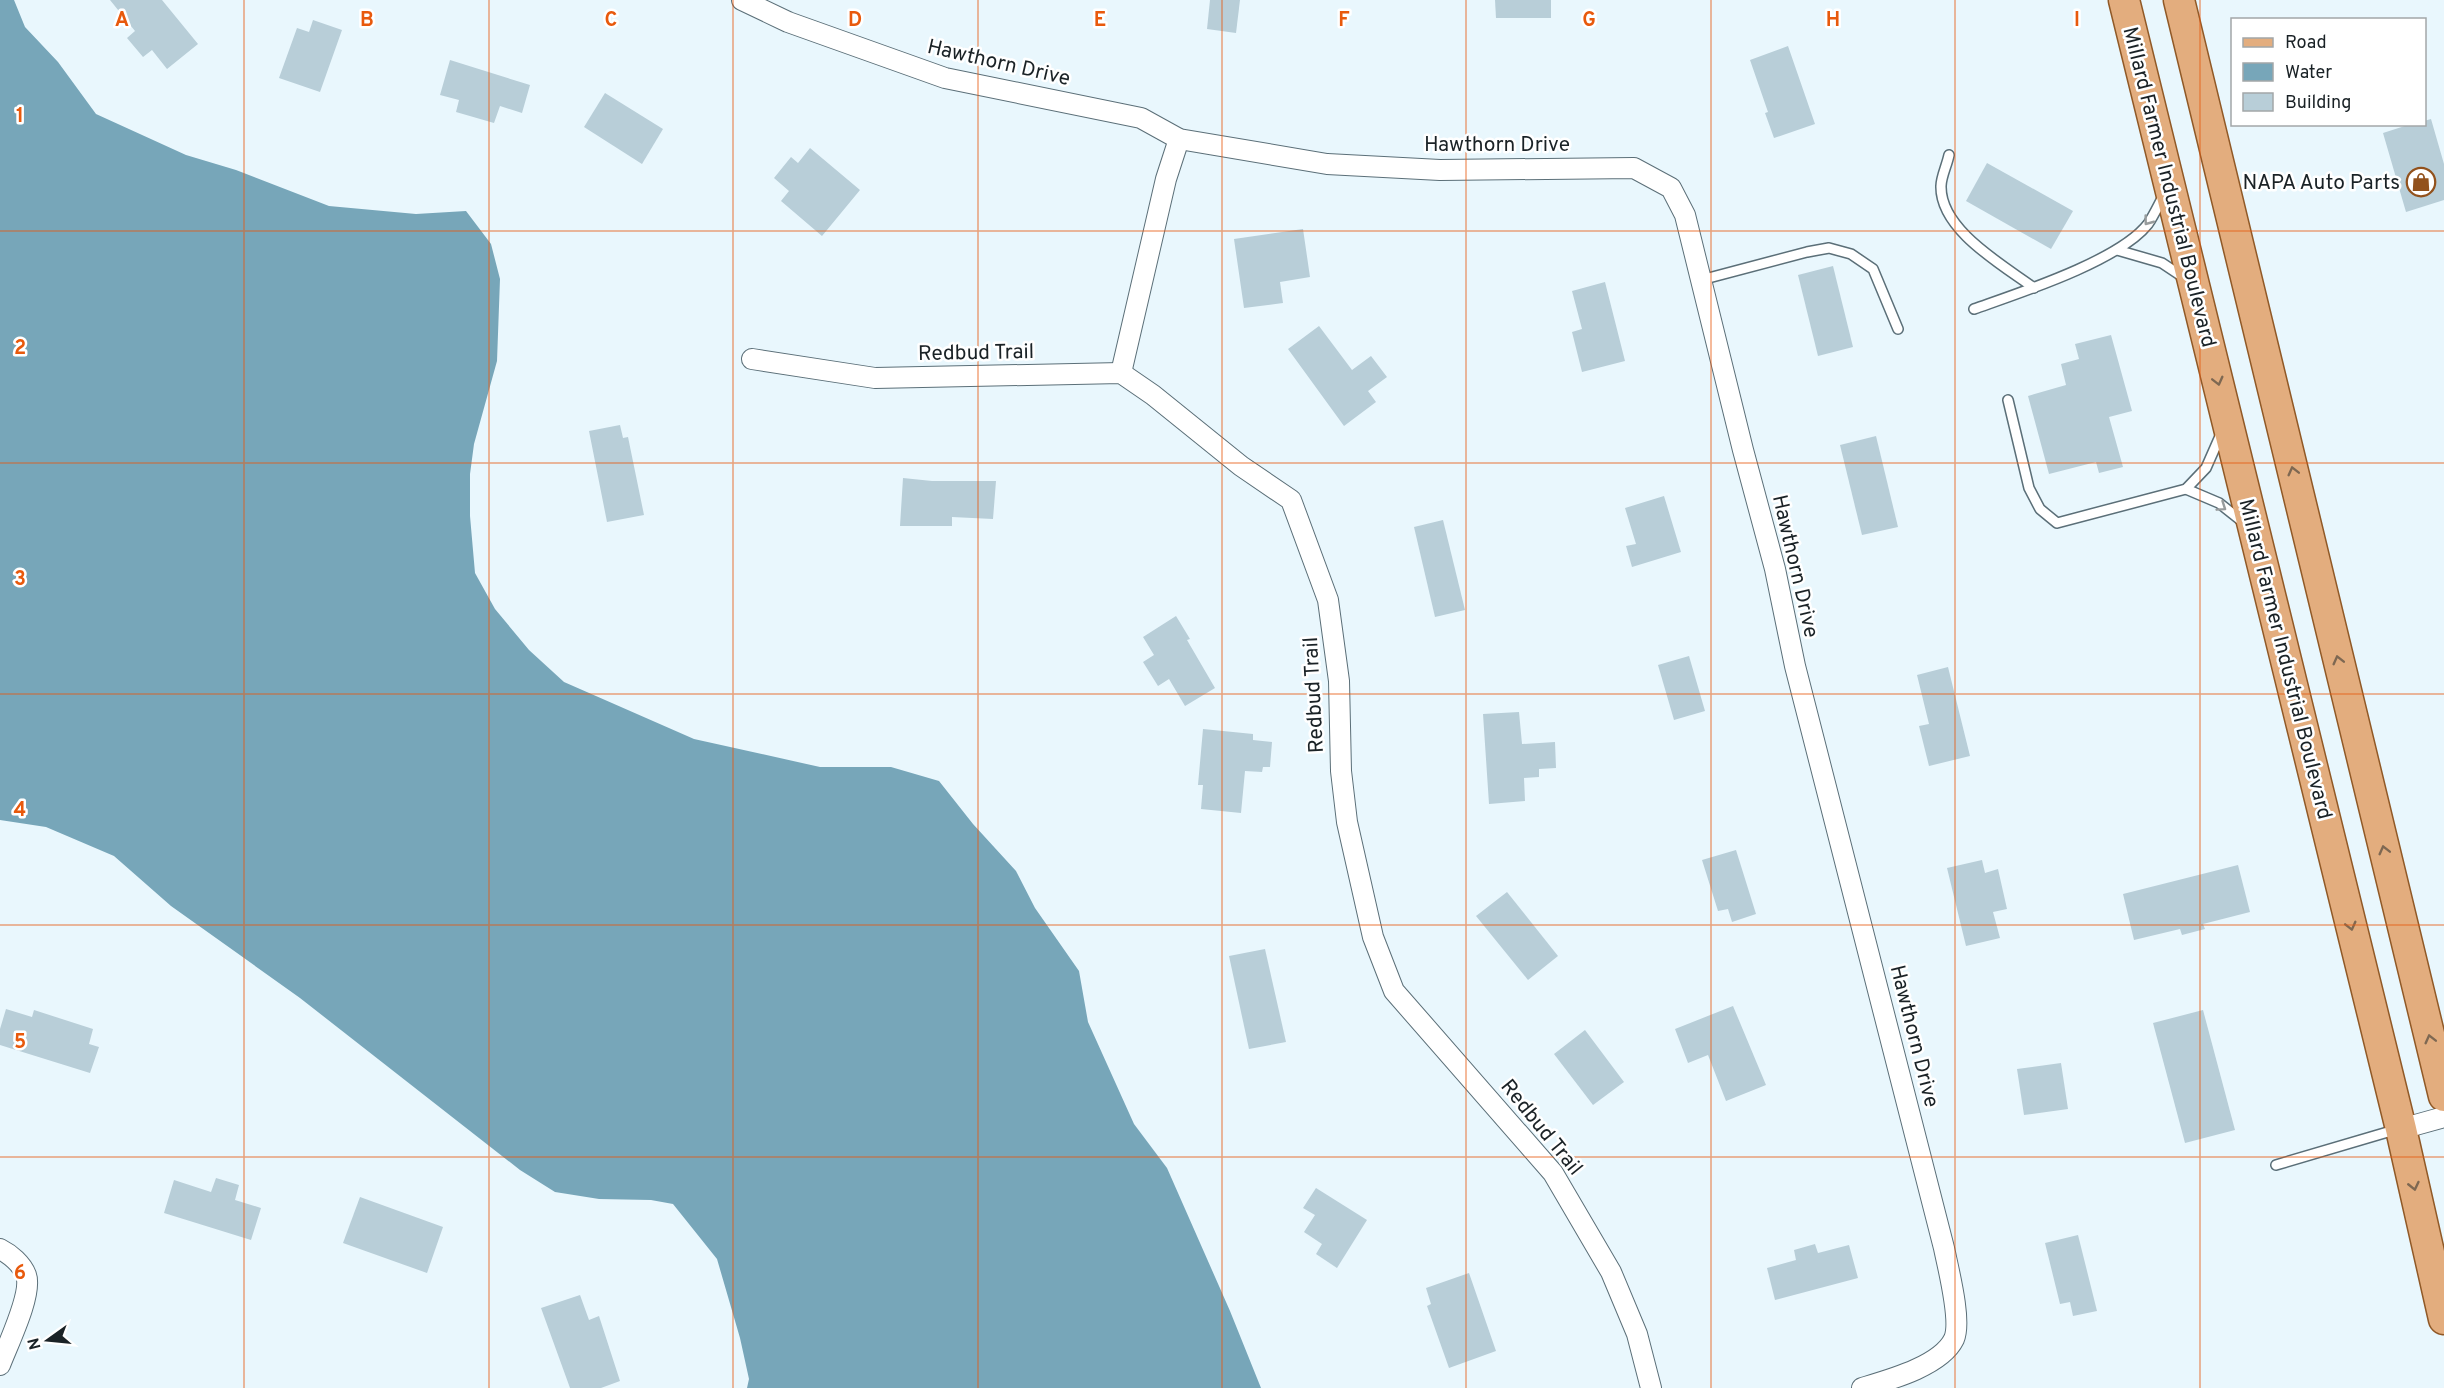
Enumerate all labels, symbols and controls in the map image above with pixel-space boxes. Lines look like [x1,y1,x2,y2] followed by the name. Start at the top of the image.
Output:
[115,8,129,34] text: A
[360,8,374,34] text: B
[605,8,617,34] text: C
[848,8,862,34] text: D
[1094,8,1106,34] text: E
[1338,8,1350,34] text: F
[1582,8,1596,34] text: G
[1826,8,1840,34] text: H
[2074,8,2080,34] text: I
[2231,18,2426,126] legend
[2116,24,2221,350] street label: Millard Farmer Industrial Boulevard
[2285,32,2327,55] text: Road
[925,34,1073,93] street label: Hawthorn Drive
[2285,62,2332,85] text: Water
[2285,92,2351,115] text: Building
[16,104,24,130] text: 1
[1424,132,1570,159] street label: Hawthorn Drive
[2405,166,2437,198] shop icon: NAPA Auto Parts
[2243,170,2400,197] place label: NAPA Auto Parts
[2144,214,2155,225] one-way arrow
[14,336,26,362] text: 2
[918,339,1034,368] street label: Redbud Trail
[2210,376,2223,386] one-way arrow
[2287,466,2300,476] one-way arrow
[1765,492,1824,640] street label: Hawthorn Drive
[2232,496,2337,822] street label: Millard Farmer Industrial Boulevard
[2216,500,2227,511] one-way arrow
[14,567,26,593] text: 3
[1298,636,1331,754] street label: Redbud Trail
[2333,655,2346,665] one-way arrow
[14,798,26,824] text: 4
[2379,845,2392,855] one-way arrow
[2344,921,2357,931] one-way arrow
[1883,962,1944,1110] street label: Hawthorn Drive
[14,1030,26,1056] text: 5
[2425,1034,2438,1044] one-way arrow
[1494,1074,1588,1182] street label: Redbud Trail
[2406,1180,2419,1190] one-way arrow
[14,1261,26,1287] text: 6
[18,1310,78,1370] north arrow
[24,1335,47,1352] text: N

